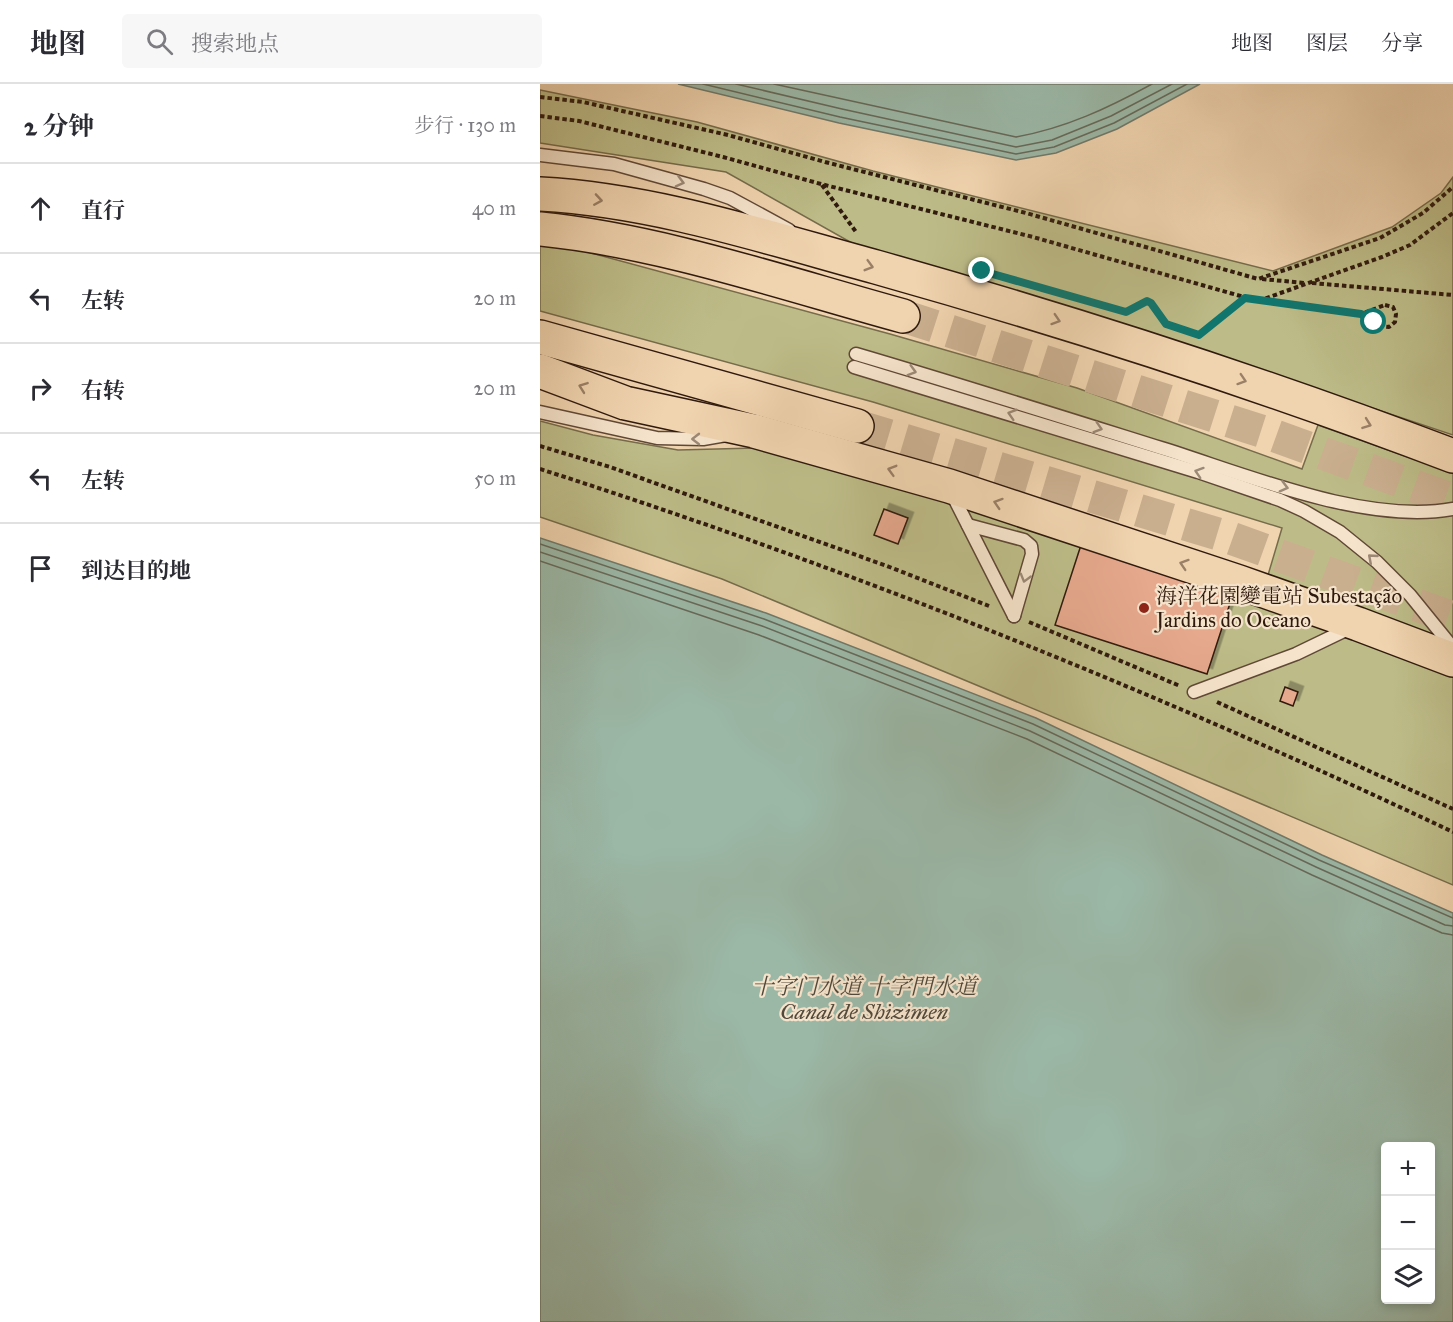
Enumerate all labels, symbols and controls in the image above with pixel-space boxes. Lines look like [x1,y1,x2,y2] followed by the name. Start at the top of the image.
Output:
[122,14,542,68] search box
[143,25,176,58] icon: search
[30,26,86,61] text: 地图
[191,30,279,57] text: 搜索地点
[1231,30,1273,56] text: 地图
[1306,30,1348,56] text: 图层
[1381,30,1423,56] text: 分享
[24,110,94,142] text: 2 分钟
[414,113,516,137] text: 步行 · 130 m
[674,175,684,188] one-way arrow
[24,192,57,225] icon: ahead
[593,194,603,206] one-way arrow
[472,196,516,220] text: 40 m
[81,197,125,224] text: 直行
[968,257,994,283] route end
[864,258,874,271] one-way arrow
[24,282,57,315] icon: left
[473,286,516,310] text: 20 m
[81,287,125,314] text: 左转
[1360,308,1386,334] route start
[1050,313,1061,325] one-way arrow
[906,364,917,376] one-way arrow
[24,372,57,405] icon: right
[1236,373,1247,385] one-way arrow
[473,376,516,400] text: 20 m
[81,377,125,404] text: 右转
[578,382,589,394] one-way arrow
[1007,409,1018,421] one-way arrow
[1361,416,1372,429] one-way arrow
[1092,421,1103,433] one-way arrow
[691,433,700,445] one-way arrow
[24,462,57,495] icon: left
[887,465,897,478] one-way arrow
[474,466,516,490] text: 50 m
[81,467,125,494] text: 左转
[1194,467,1204,479] one-way arrow
[1278,480,1289,492] one-way arrow
[994,498,1004,510] one-way arrow
[24,552,57,585] icon: arrive
[1368,554,1378,565] one-way arrow
[81,557,191,584] text: 到达目的地
[1179,559,1190,571] one-way arrow
[1020,572,1032,583] one-way arrow
[1154,583,1402,633] place label: 海洋花園變電站 Subestação Jardins do Oceano
[1137,601,1151,615] marker: 海洋花園變電站 Subestação Jardins do Oceano
[752,973,979,1025] water label: 十字门水道 十字門水道 Canal de Shizimen
[1381,1142,1435,1304] map controls
[1381,1142,1435,1196] button: +
[1381,1196,1435,1250] button: −
[1381,1250,1435,1304] button: layers

